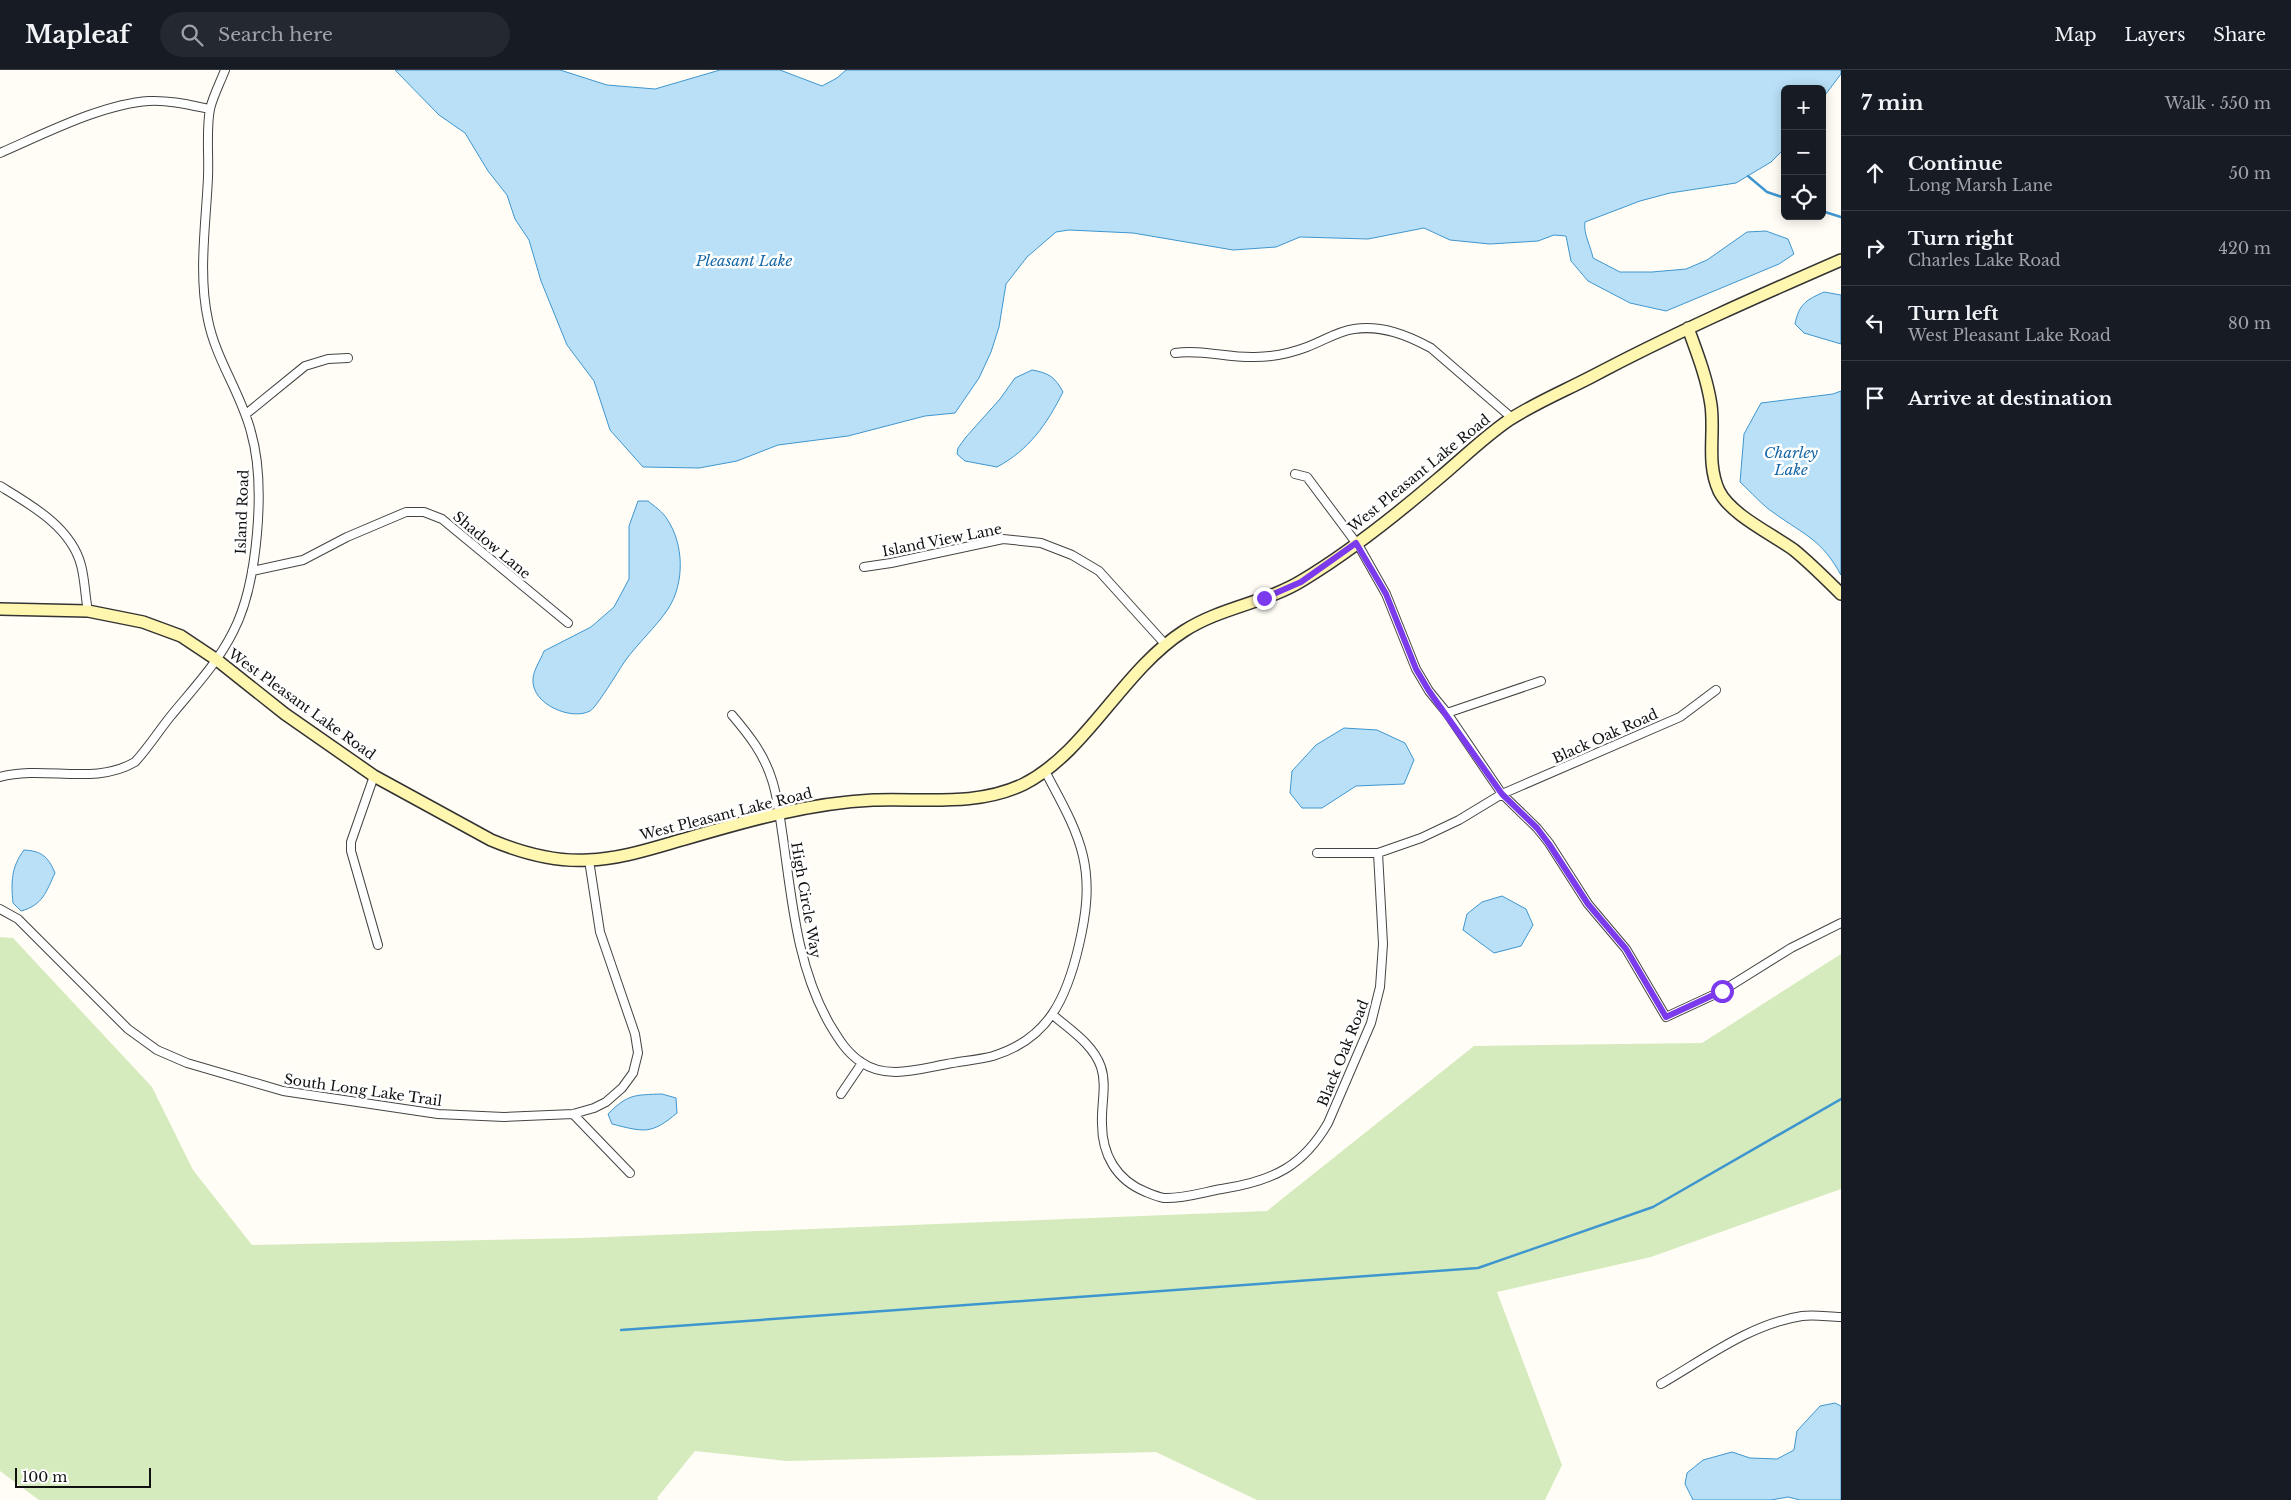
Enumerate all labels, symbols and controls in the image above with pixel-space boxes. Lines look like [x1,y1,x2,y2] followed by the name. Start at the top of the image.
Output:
[160,12,510,57] search box
[25,20,130,49] text: Mapleaf
[178,21,206,49] icon: search
[218,23,333,46] text: Search here
[2055,24,2096,46] text: Map
[2124,24,2185,46] text: Layers
[2213,24,2266,46] text: Share
[1781,85,1826,220] map controls
[1781,85,1826,130] button: +
[1861,90,1924,116] text: 7 min
[2165,93,2271,113] text: Walk · 550 m
[1781,130,1826,175] button: −
[1908,152,2003,175] text: Continue
[1861,159,1889,187] icon: ahead
[2229,163,2271,183] text: 50 m
[1781,175,1826,220] button: locate
[1908,175,2053,195] text: Long Marsh Lane
[1908,227,2014,250] text: Turn right
[1861,234,1889,262] icon: right
[2219,238,2271,258] text: 420 m
[1908,250,2061,270] text: Charles Lake Road
[695,251,792,270] water label: Pleasant Lake
[1908,302,1999,325] text: Turn left
[1861,309,1889,337] icon: left
[2228,313,2271,333] text: 80 m
[1908,325,2111,345] text: West Pleasant Lake Road
[1861,384,1889,412] icon: arrive
[1908,387,2112,410] text: Arrive at destination
[1344,410,1494,536] street label: West Pleasant Lake Road
[1764,443,1818,479] water label: Charley Lake
[232,469,252,555] street label: Island Road
[449,507,535,583] street label: Shadow Lane
[881,520,1003,560] street label: Island View Lane
[1253,587,1276,610] route end
[224,644,380,764] street label: West Pleasant Lake Road
[1549,704,1661,767] street label: Black Oak Road
[637,784,815,844] street label: West Pleasant Lake Road
[787,841,825,959] street label: High Circle Way
[1711,980,1734,1003] route start
[1313,996,1373,1109] street label: Black Oak Road
[283,1070,444,1110] street label: South Long Lake Trail
[15,1465,151,1488] scale bar
[22,1468,67,1486] text: 100 m

